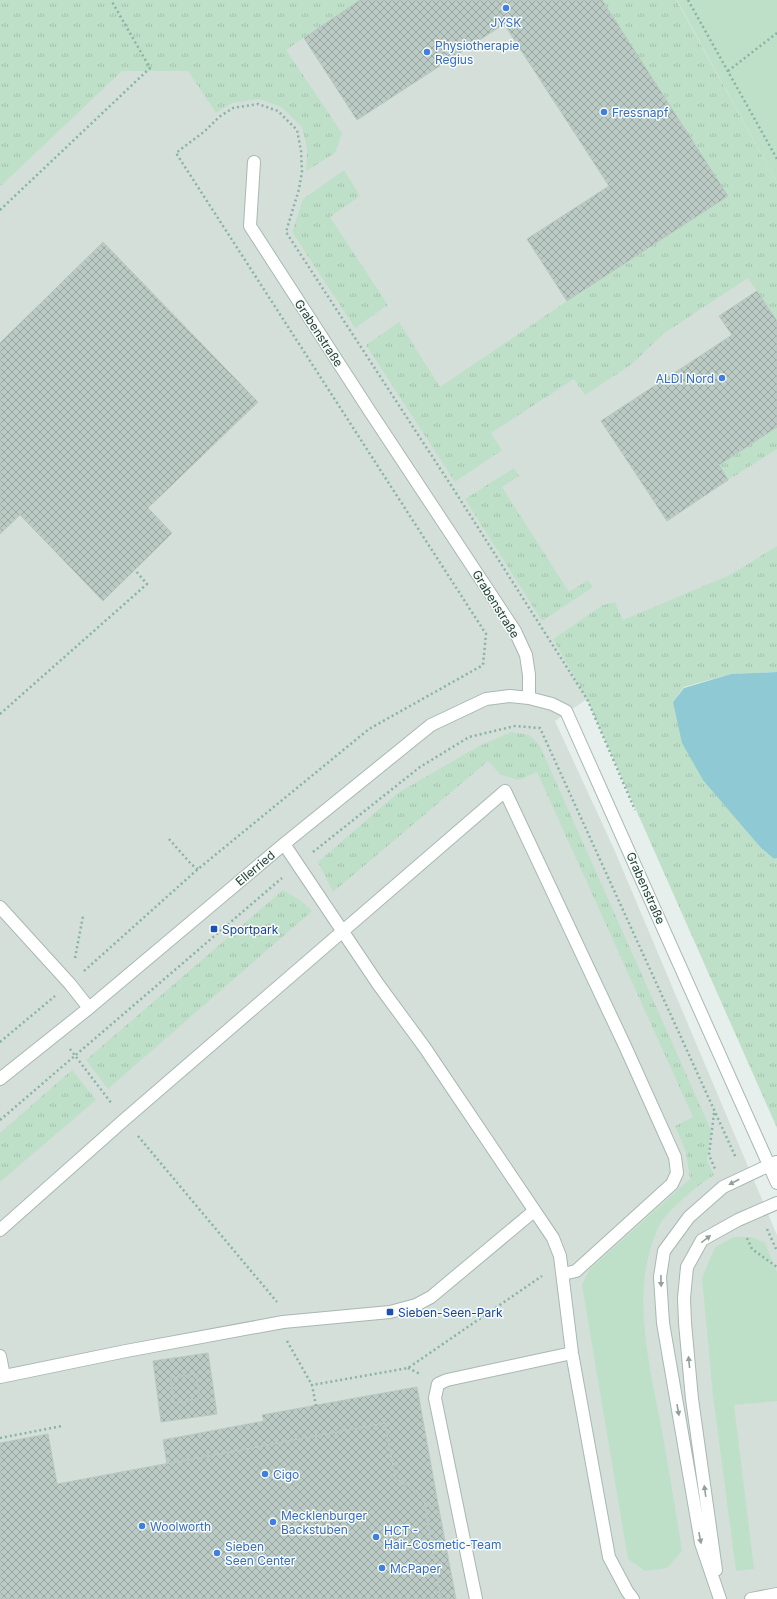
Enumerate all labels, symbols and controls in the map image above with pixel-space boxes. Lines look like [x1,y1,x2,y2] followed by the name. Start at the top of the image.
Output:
[501,3,511,13] marker: JYSK
[491,15,521,30] place label: JYSK
[435,38,519,67] place label: Physiotherapie Regius
[422,47,432,57] marker: Physiotherapie Regius
[612,105,669,120] place label: Fressnapf
[599,107,609,117] marker: Fressnapf
[292,296,346,370] street label: Grabenstraße
[656,371,714,386] place label: ALDI Nord
[717,373,727,383] marker: ALDI Nord
[469,567,523,641] street label: Grabenstraße
[232,847,278,889] street label: Ellerried
[623,850,669,926] street label: Grabenstraße
[222,922,279,937] place label: Sportpark
[209,924,219,934] marker: Sportpark
[728,1178,740,1185] one-way arrow
[701,1235,711,1243] one-way arrow
[657,1275,664,1287] one-way arrow
[398,1305,503,1320] place label: Sieben-Seen-Park
[385,1307,395,1317] marker: Sieben-Seen-Park
[685,1356,692,1368] one-way arrow
[675,1404,681,1416] one-way arrow
[273,1467,299,1482] place label: Cigo
[260,1469,270,1479] marker: Cigo
[702,1485,708,1497] one-way arrow
[281,1508,367,1537] place label: Mecklenburger Backstuben
[268,1517,278,1527] marker: Mecklenburger Backstuben
[150,1519,211,1534] place label: Woolworth
[137,1521,147,1531] marker: Woolworth
[384,1523,501,1552] place label: HCT - Hair-Cosmetic-Team
[371,1532,381,1542] marker: HCT - Hair-Cosmetic-Team
[698,1532,704,1544] one-way arrow
[225,1539,296,1568] place label: Sieben Seen Center
[212,1548,222,1558] marker: Sieben Seen Center
[390,1561,441,1576] place label: McPaper
[377,1563,387,1573] marker: McPaper

